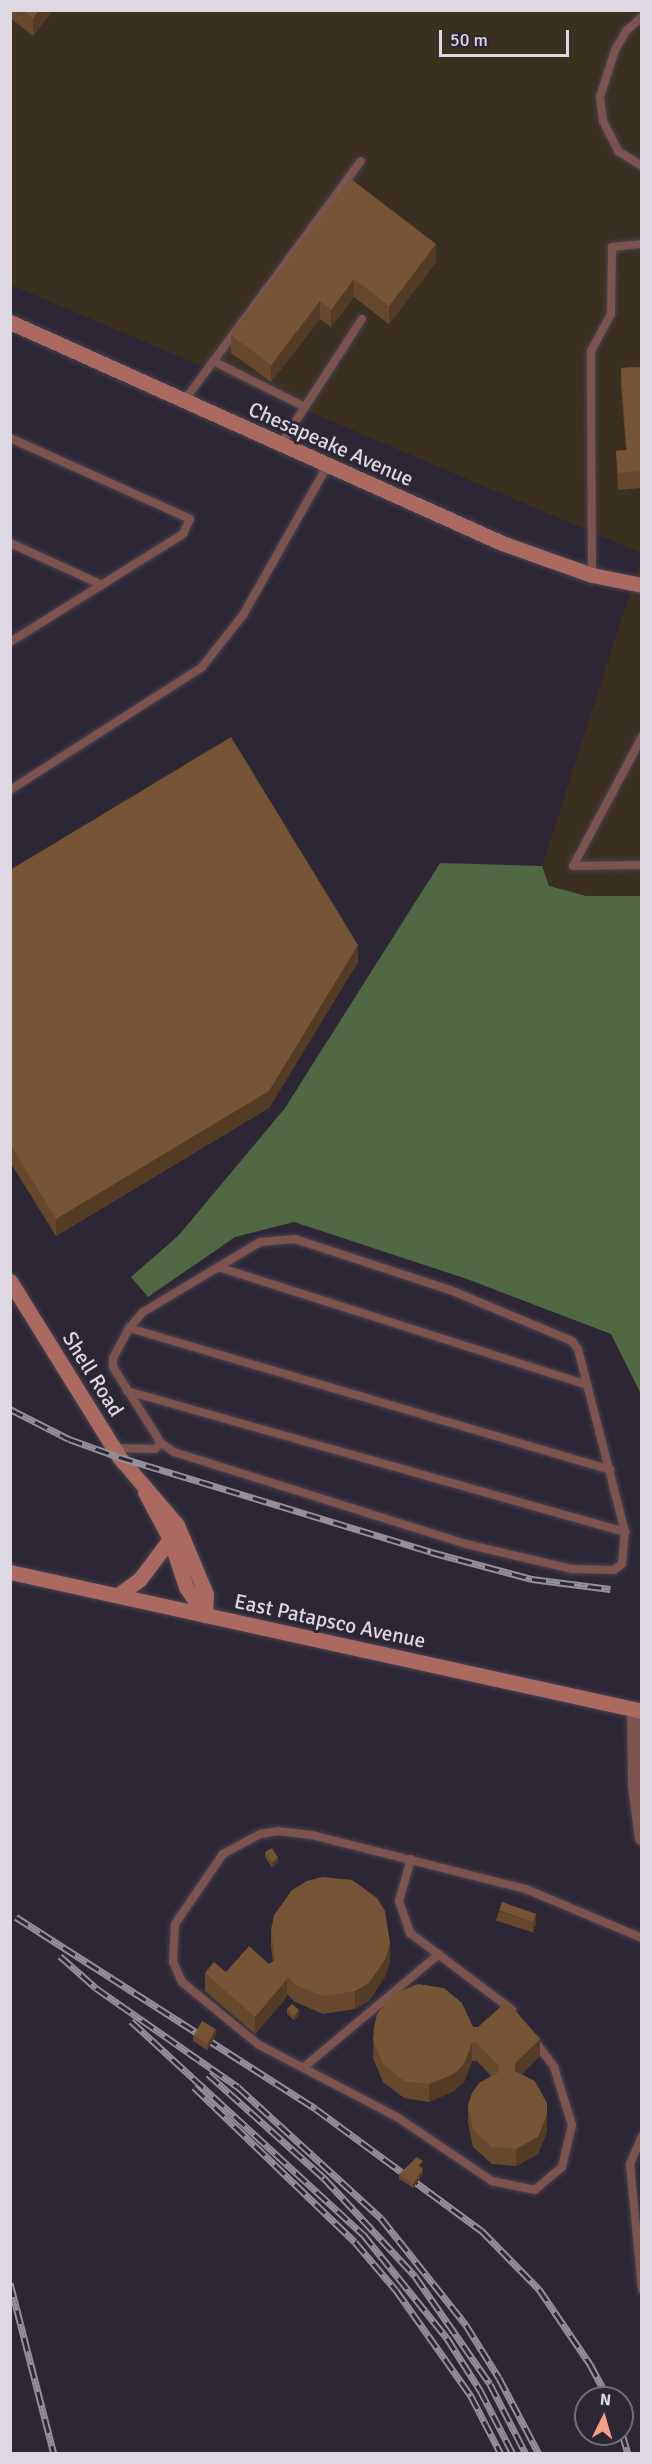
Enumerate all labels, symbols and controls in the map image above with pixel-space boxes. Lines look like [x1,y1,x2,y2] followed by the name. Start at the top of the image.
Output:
[442,18,572,56] scale bar
[450,29,488,51] text: 50 m
[245,396,417,492] street label: Chesapeake Avenue
[57,1327,129,1421] street label: Shell Road
[232,1588,428,1654] street label: East Patapsco Avenue
[574,2386,634,2446] north arrow
[599,2390,612,2411] text: N

